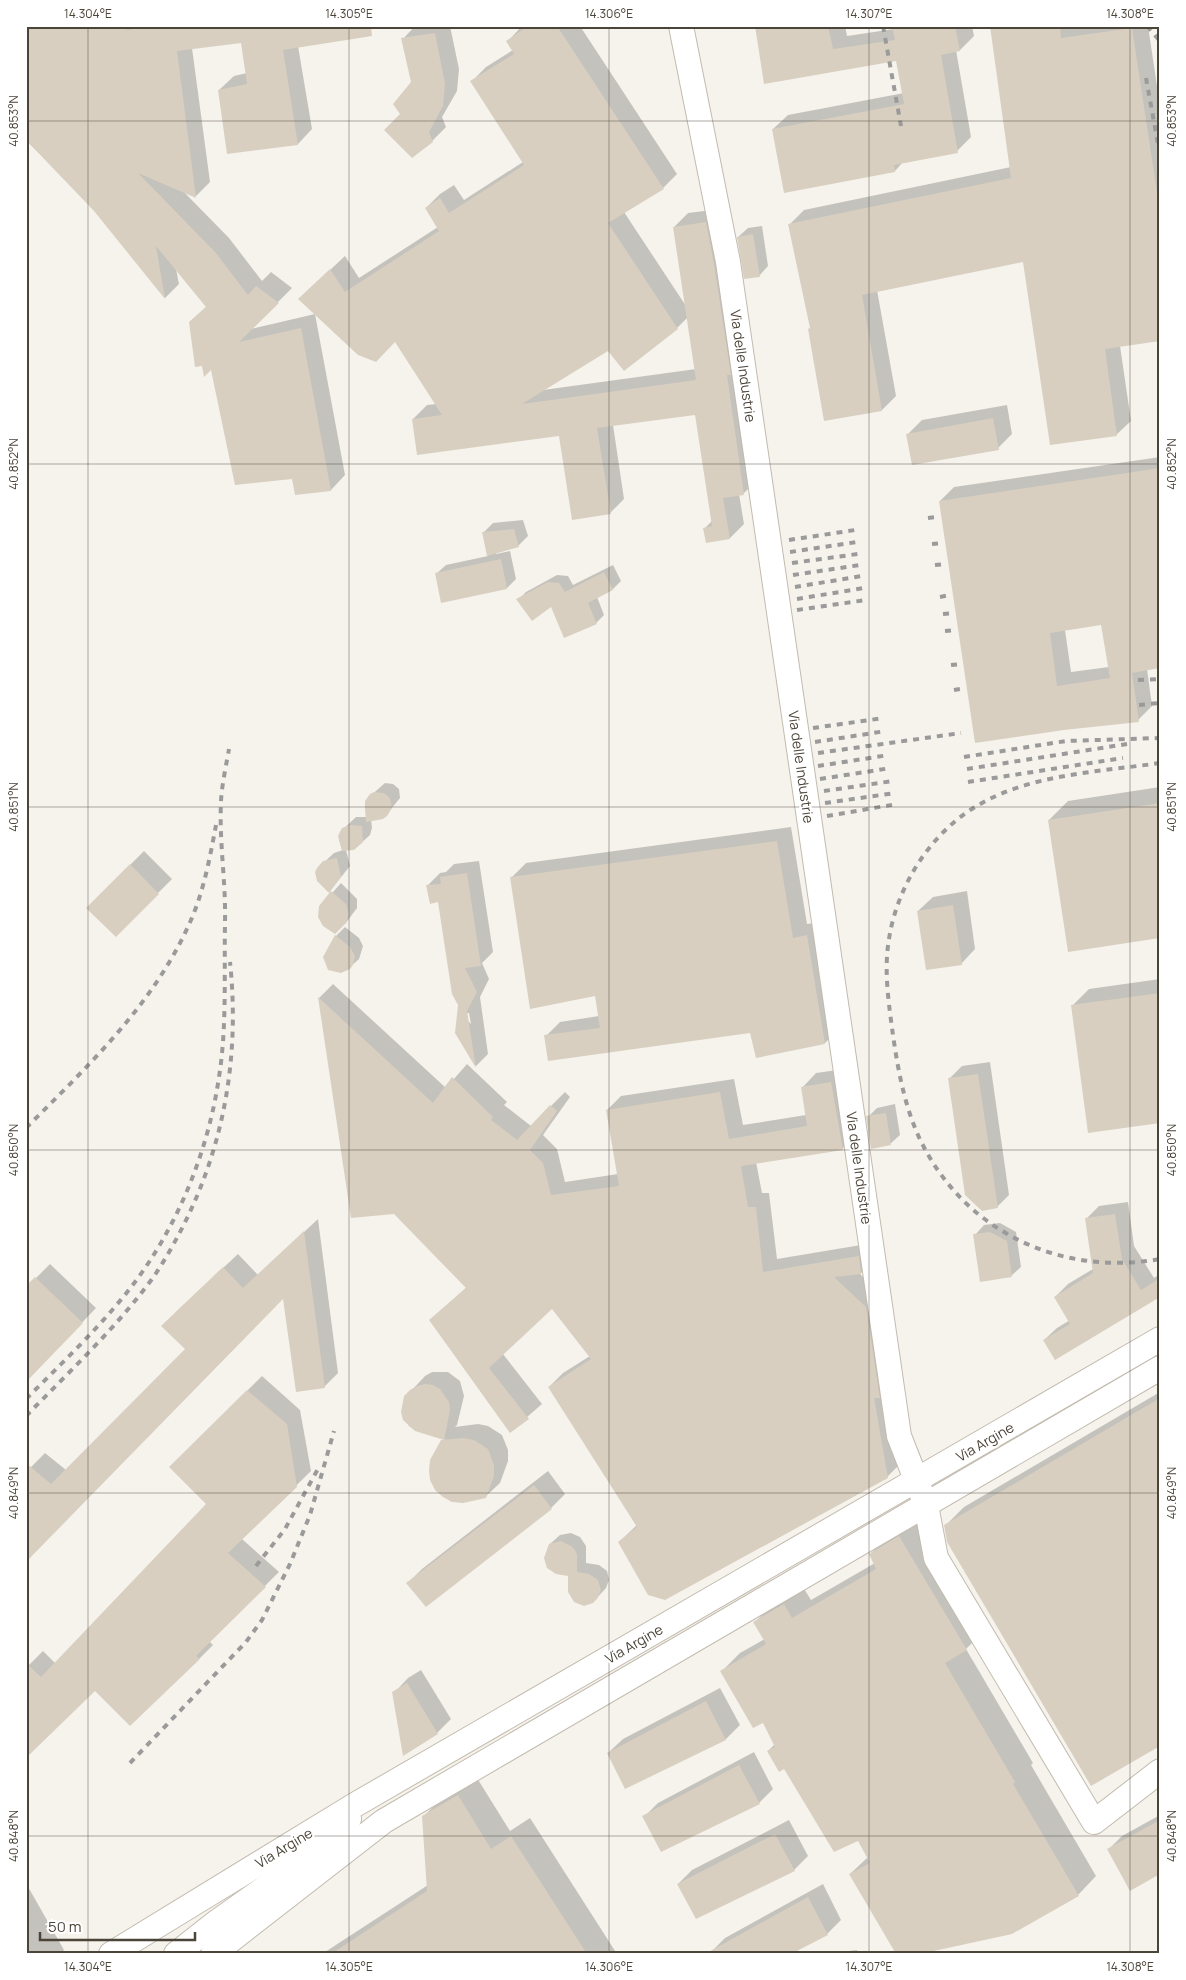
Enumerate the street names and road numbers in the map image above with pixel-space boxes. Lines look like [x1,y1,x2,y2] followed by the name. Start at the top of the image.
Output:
[726,308,761,424] street label: Via delle Industrie
[784,709,819,825] street label: Via delle Industrie
[842,1110,877,1226] street label: Via delle Industrie
[952,1417,1017,1466] street label: Via Argine
[601,1619,666,1668] street label: Via Argine
[252,1823,316,1872] street label: Via Argine

